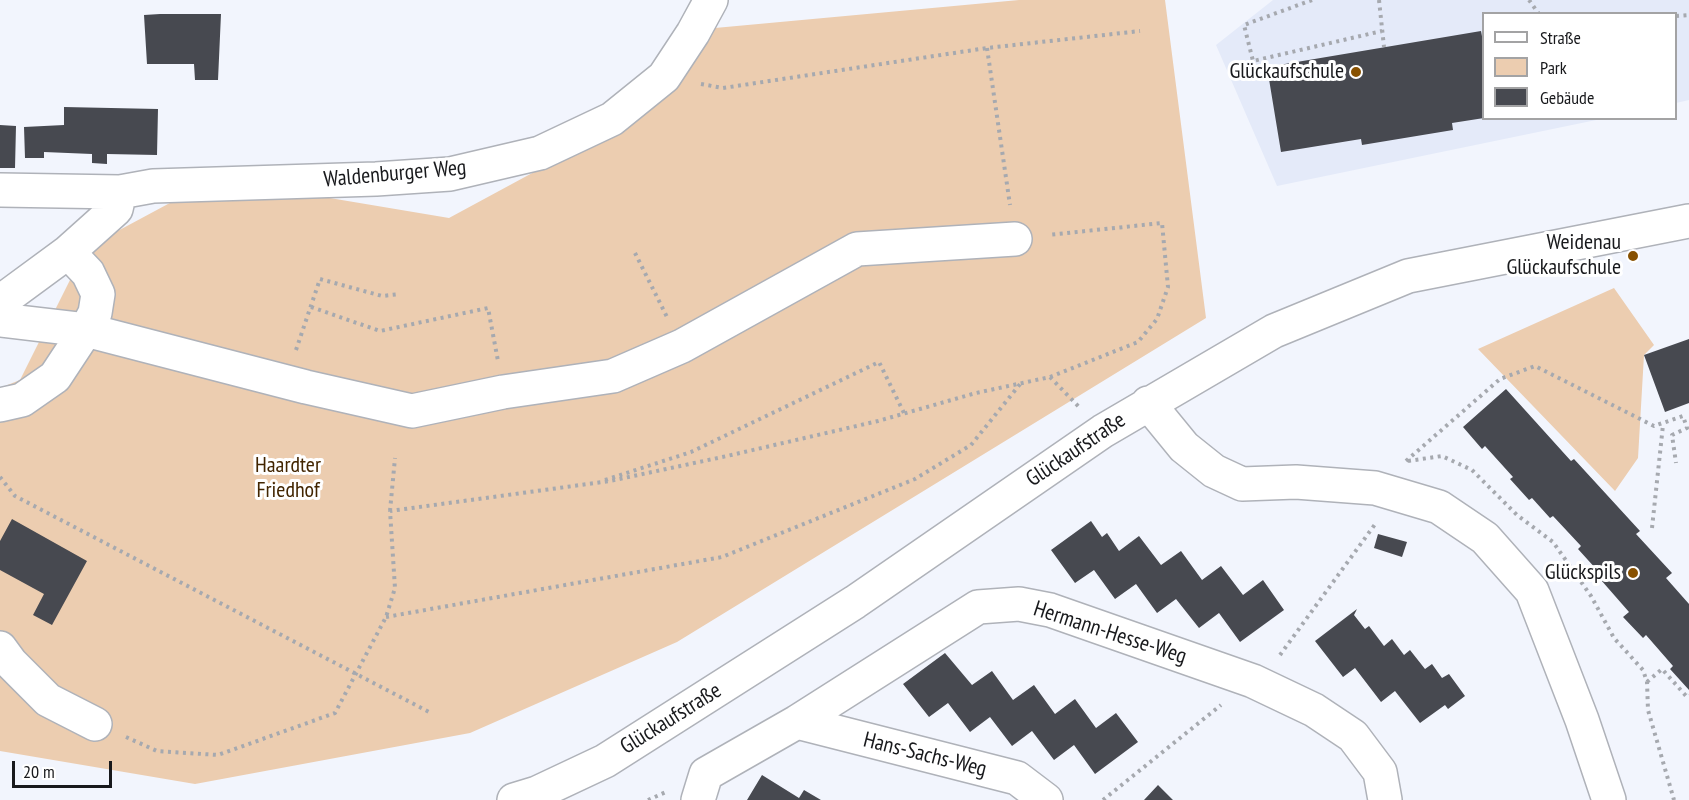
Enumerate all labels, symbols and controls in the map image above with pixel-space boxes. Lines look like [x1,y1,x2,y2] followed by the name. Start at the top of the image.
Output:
[1482,12,1677,120] legend
[1540,26,1581,49] text: Straße
[1540,56,1567,79] text: Park
[1229,59,1344,85] place label: Glückaufschule
[1349,65,1363,79] marker: Glückaufschule
[1540,86,1594,109] text: Gebäude
[323,155,467,193] street label: Waldenburger Weg
[1506,230,1621,282] place label: Weidenau Glückaufschule
[1626,249,1640,263] marker: Weidenau Glückaufschule
[1021,407,1131,493] street label: Glückaufstraße
[255,453,321,505] park label: Haardter Friedhof
[1545,560,1621,586] place label: Glückspils
[1626,566,1640,580] marker: Glückspils
[1030,596,1190,670] street label: Hermann-Hesse-Weg
[616,678,726,760] street label: Glückaufstraße
[861,727,989,783] street label: Hans-Sachs-Weg
[15,749,116,787] scale bar
[23,760,55,783] text: 20 m

